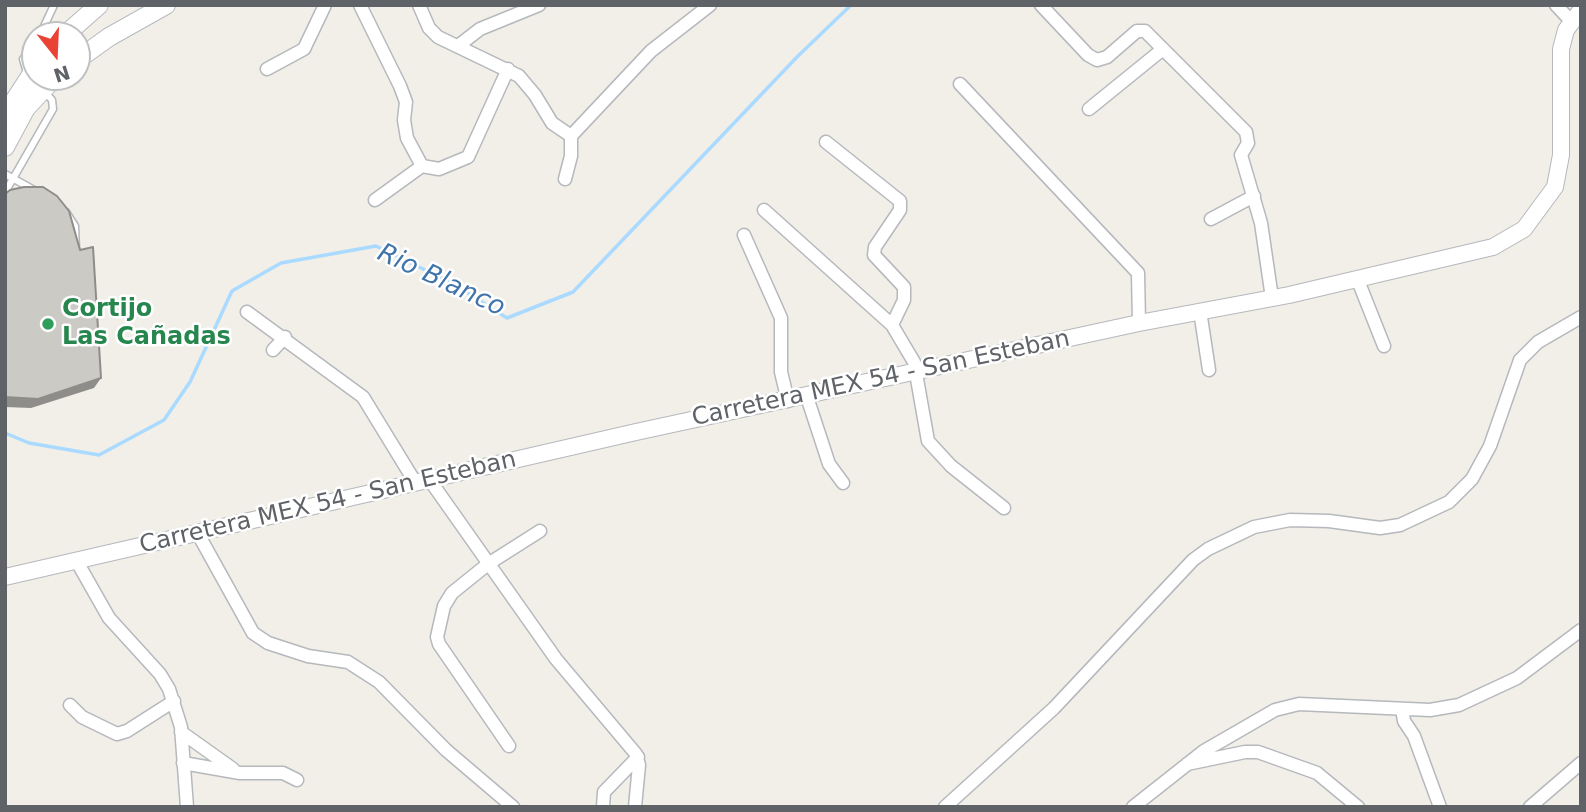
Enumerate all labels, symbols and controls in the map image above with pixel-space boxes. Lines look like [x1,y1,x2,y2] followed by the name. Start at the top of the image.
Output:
[21,21,91,91] north arrow
[51,61,73,87] text: N
[372,238,510,324] water label: Rio Blanco
[62,296,231,352] place label: Cortijo Las Cañadas
[40,316,56,332] marker: Cortijo Las Cañadas
[689,325,1073,433] street label: Carretera MEX 54 - San Esteban
[137,446,519,560] street label: Carretera MEX 54 - San Esteban

